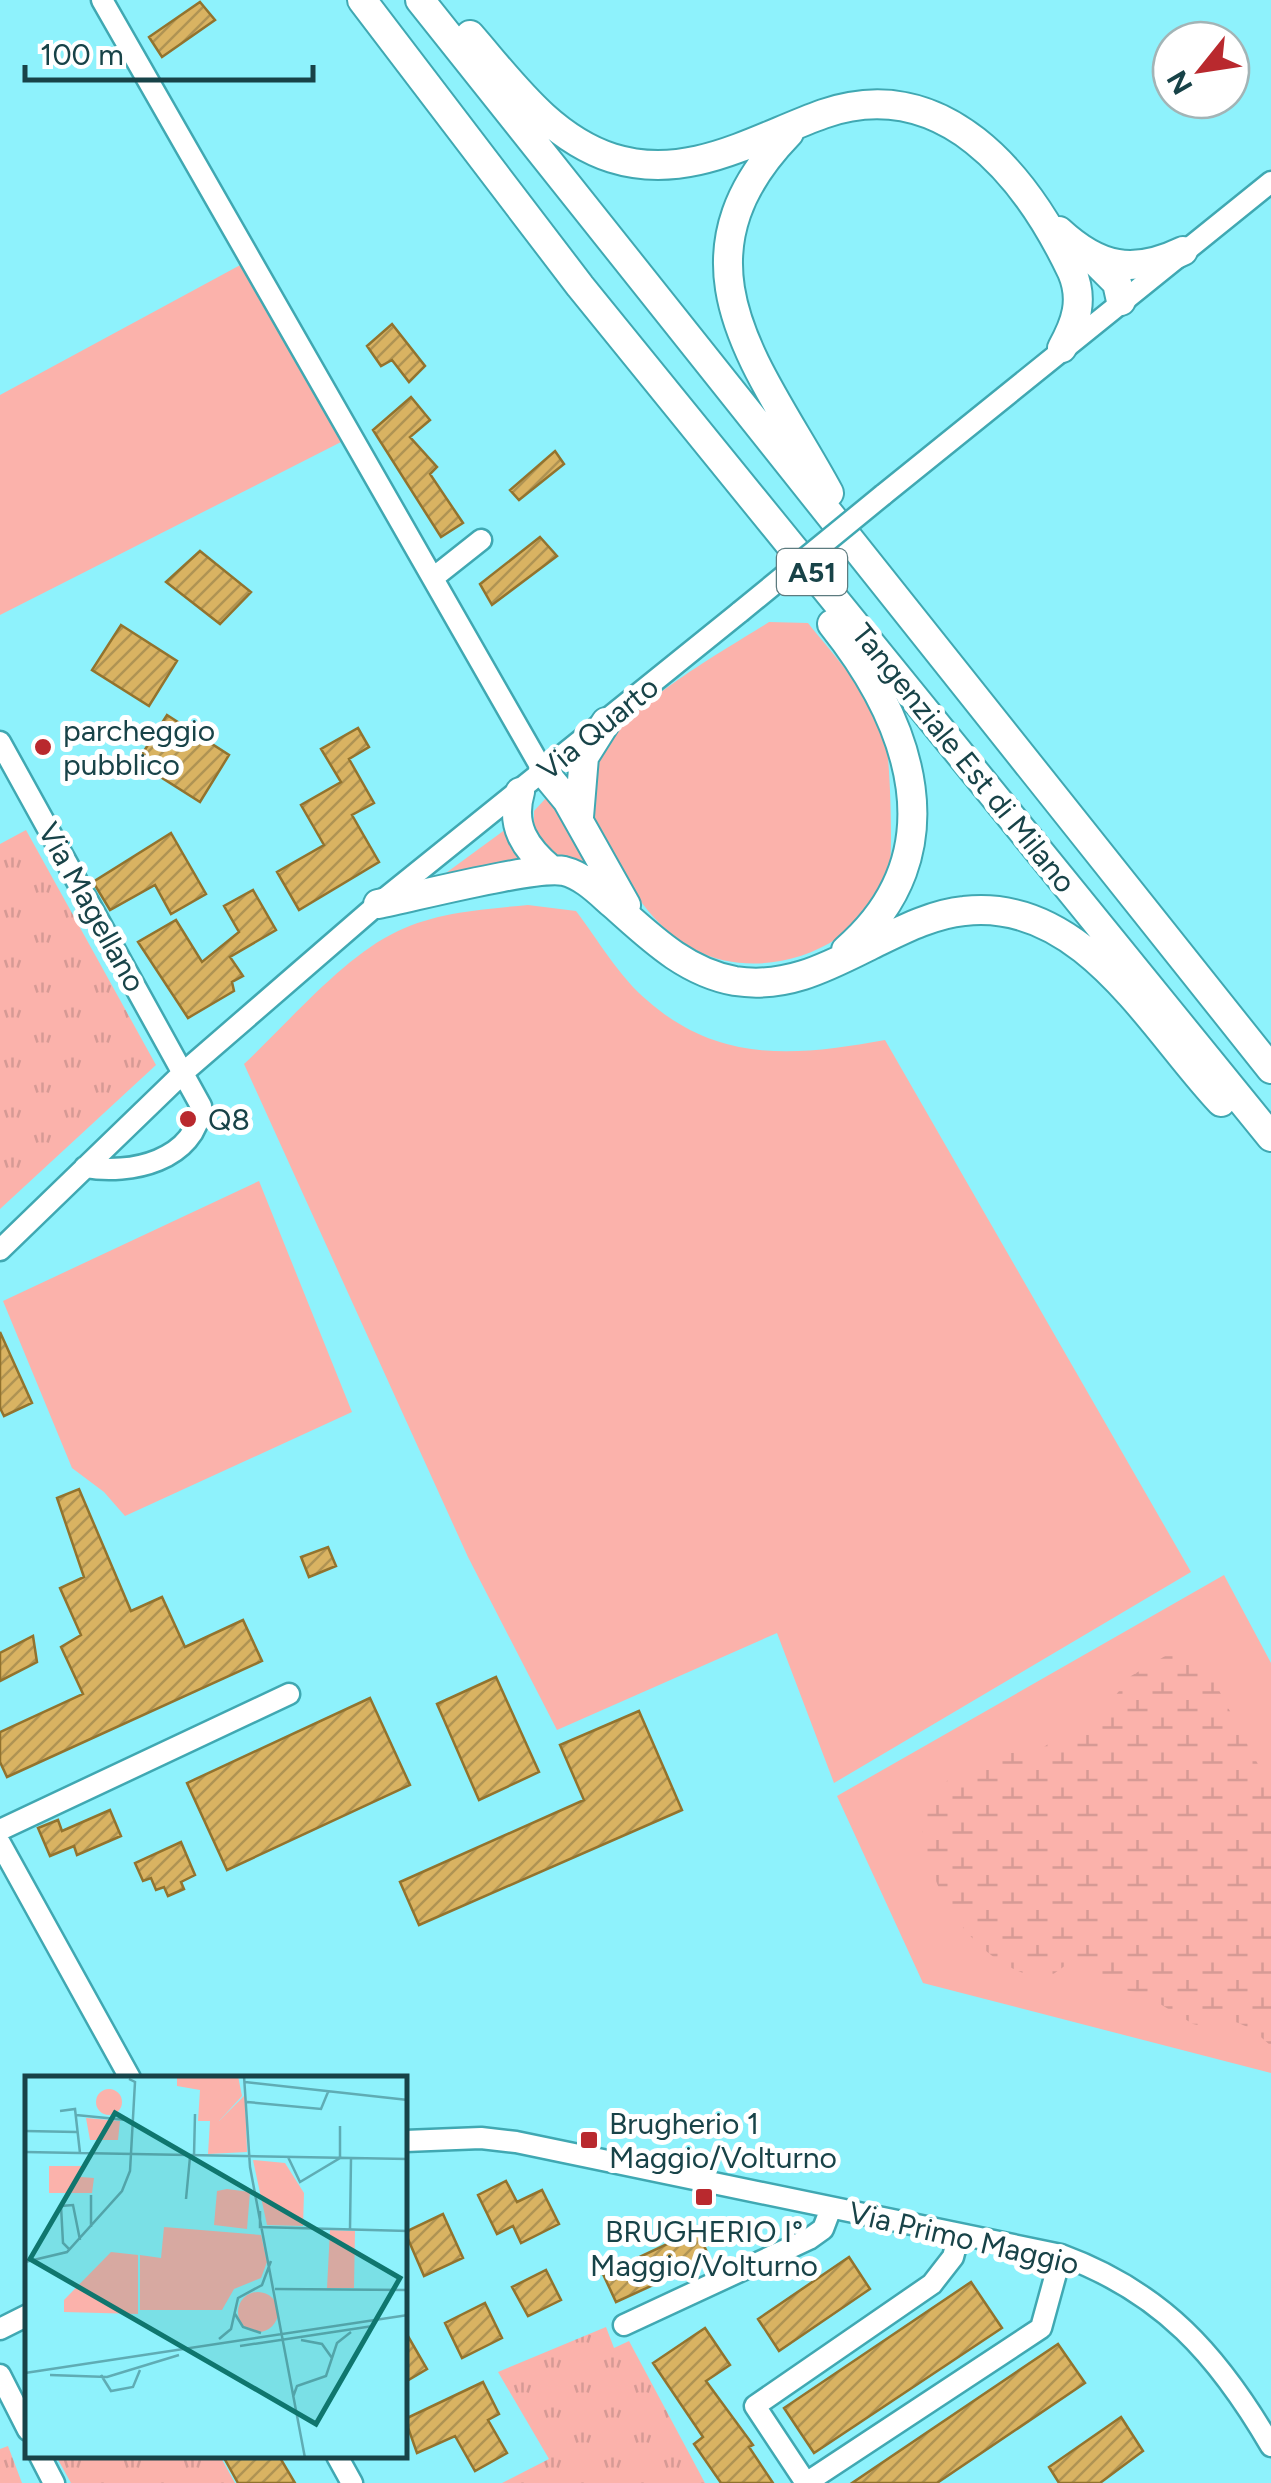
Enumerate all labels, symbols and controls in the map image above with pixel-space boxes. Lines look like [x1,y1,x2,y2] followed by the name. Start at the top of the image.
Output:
[25,20,312,82] scale bar
[1151,20,1251,120] north arrow
[40,36,124,73] text: 100 m
[1159,65,1199,100] text: N
[777,549,847,595] road number: A51
[844,616,1084,900] street label: Tangenziale Est di Milano
[530,668,666,788] street label: Via Quarto
[63,712,215,783] place label: parcheggio pubblico
[32,736,54,758] marker: parcheggio pubblico
[30,816,154,998] street label: Via Magellano
[208,1101,250,1138] place label: Q8
[177,1108,199,1130] marker: Q8
[25,2076,408,2458] inset map
[609,2105,837,2176] place label: Brugherio 1 Maggio/Volturno
[578,2129,600,2151] marker: Brugherio 1 Maggio/Volturno
[693,2186,715,2208] marker: BRUGHERIO I° Maggio/Volturno
[845,2193,1083,2283] street label: Via Primo Maggio
[590,2213,818,2284] place label: BRUGHERIO I° Maggio/Volturno

